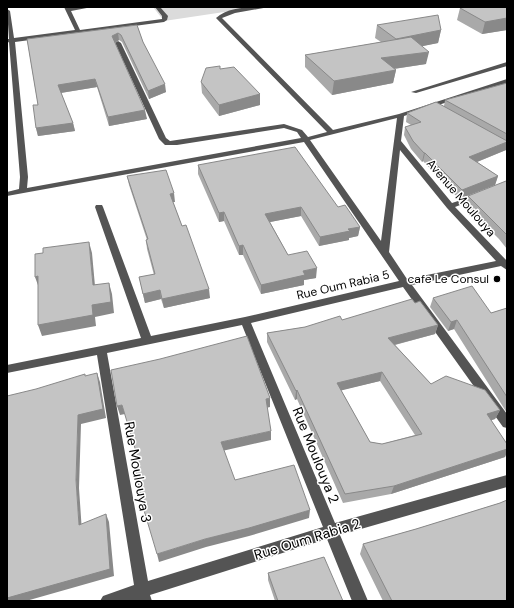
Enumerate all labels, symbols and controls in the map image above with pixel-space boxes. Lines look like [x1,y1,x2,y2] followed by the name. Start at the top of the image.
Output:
[423,156,499,240] street label: Avenue Moulouya
[295,267,391,303] street label: Rue Oum Rabia 5
[407,271,489,287] place label: cafe Le Consul
[492,274,502,284] marker: cafe Le Consul
[288,404,344,506] street label: Rue Moulouya 2
[120,420,156,524] street label: Rue Moulouya 3
[252,514,362,564] street label: Rue Oum Rabia 2

